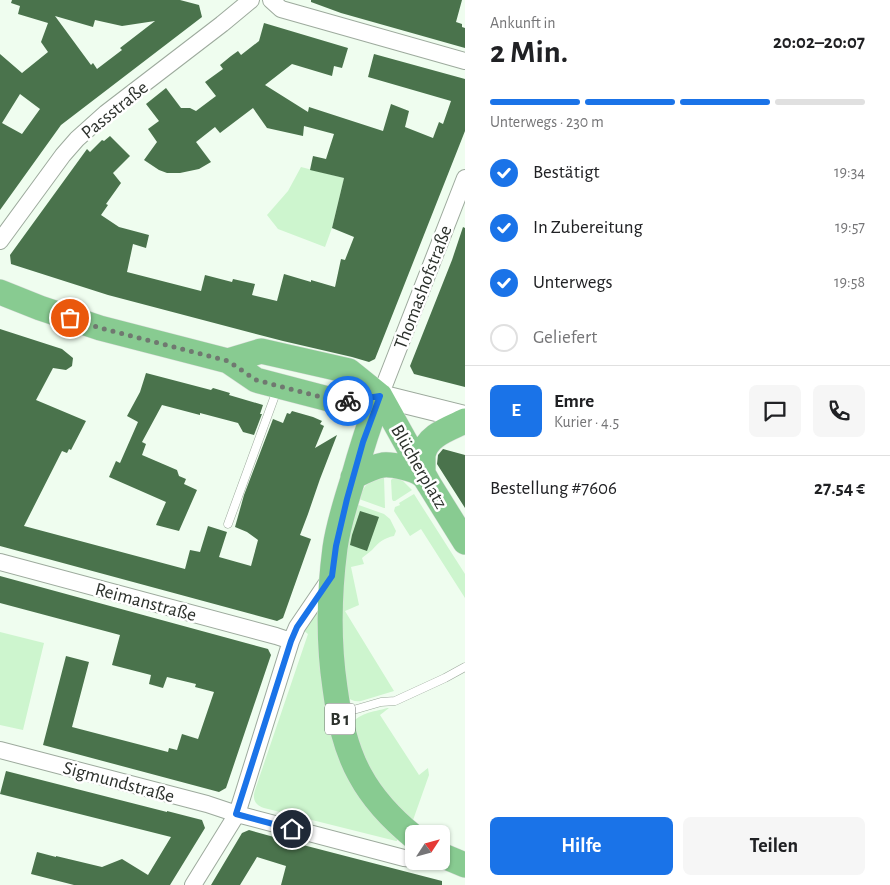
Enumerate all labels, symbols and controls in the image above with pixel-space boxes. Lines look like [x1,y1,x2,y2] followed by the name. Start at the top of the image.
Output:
[490,15,556,31] text: Ankunft in
[773,33,865,52] text: 20:02–20:07
[490,36,568,68] text: 2 Min.
[78,78,152,143] street label: Passstraße
[490,114,604,130] text: Unterwegs · 230 m
[490,159,518,187] icon: check
[533,163,600,182] text: Bestätigt
[834,164,865,180] text: 19:34
[490,214,518,242] icon: check
[533,218,643,237] text: In Zubereitung
[835,219,865,235] text: 19:57
[391,223,456,352] street label: Thomashofstraße
[490,269,518,297] icon: check
[533,273,613,292] text: Unterwegs
[834,274,865,290] text: 19:58
[49,297,91,339] pin
[56,304,84,332] icon: bag
[533,328,597,347] text: Geliefert
[323,376,373,426] courier
[749,385,801,437] button: chat
[813,385,865,437] button: phone
[334,387,362,415] icon: bike
[554,392,594,411] text: Emre
[511,401,521,420] text: E
[554,414,619,430] text: Kurier · 4.5
[387,421,450,512] street label: Blücherplatz
[490,479,617,498] text: Bestellung #7606
[814,479,865,498] text: 27.54 €
[93,580,198,625] street label: Reimanstraße
[325,704,355,734] road number: B 1
[61,758,176,806] street label: Sigmundstraße
[271,808,313,850] pin
[278,815,306,843] icon: home
[490,817,673,875] button: Hilfe
[683,817,865,875] button: Teilen
[405,825,450,870] north arrow
[405,825,450,870] map controls

